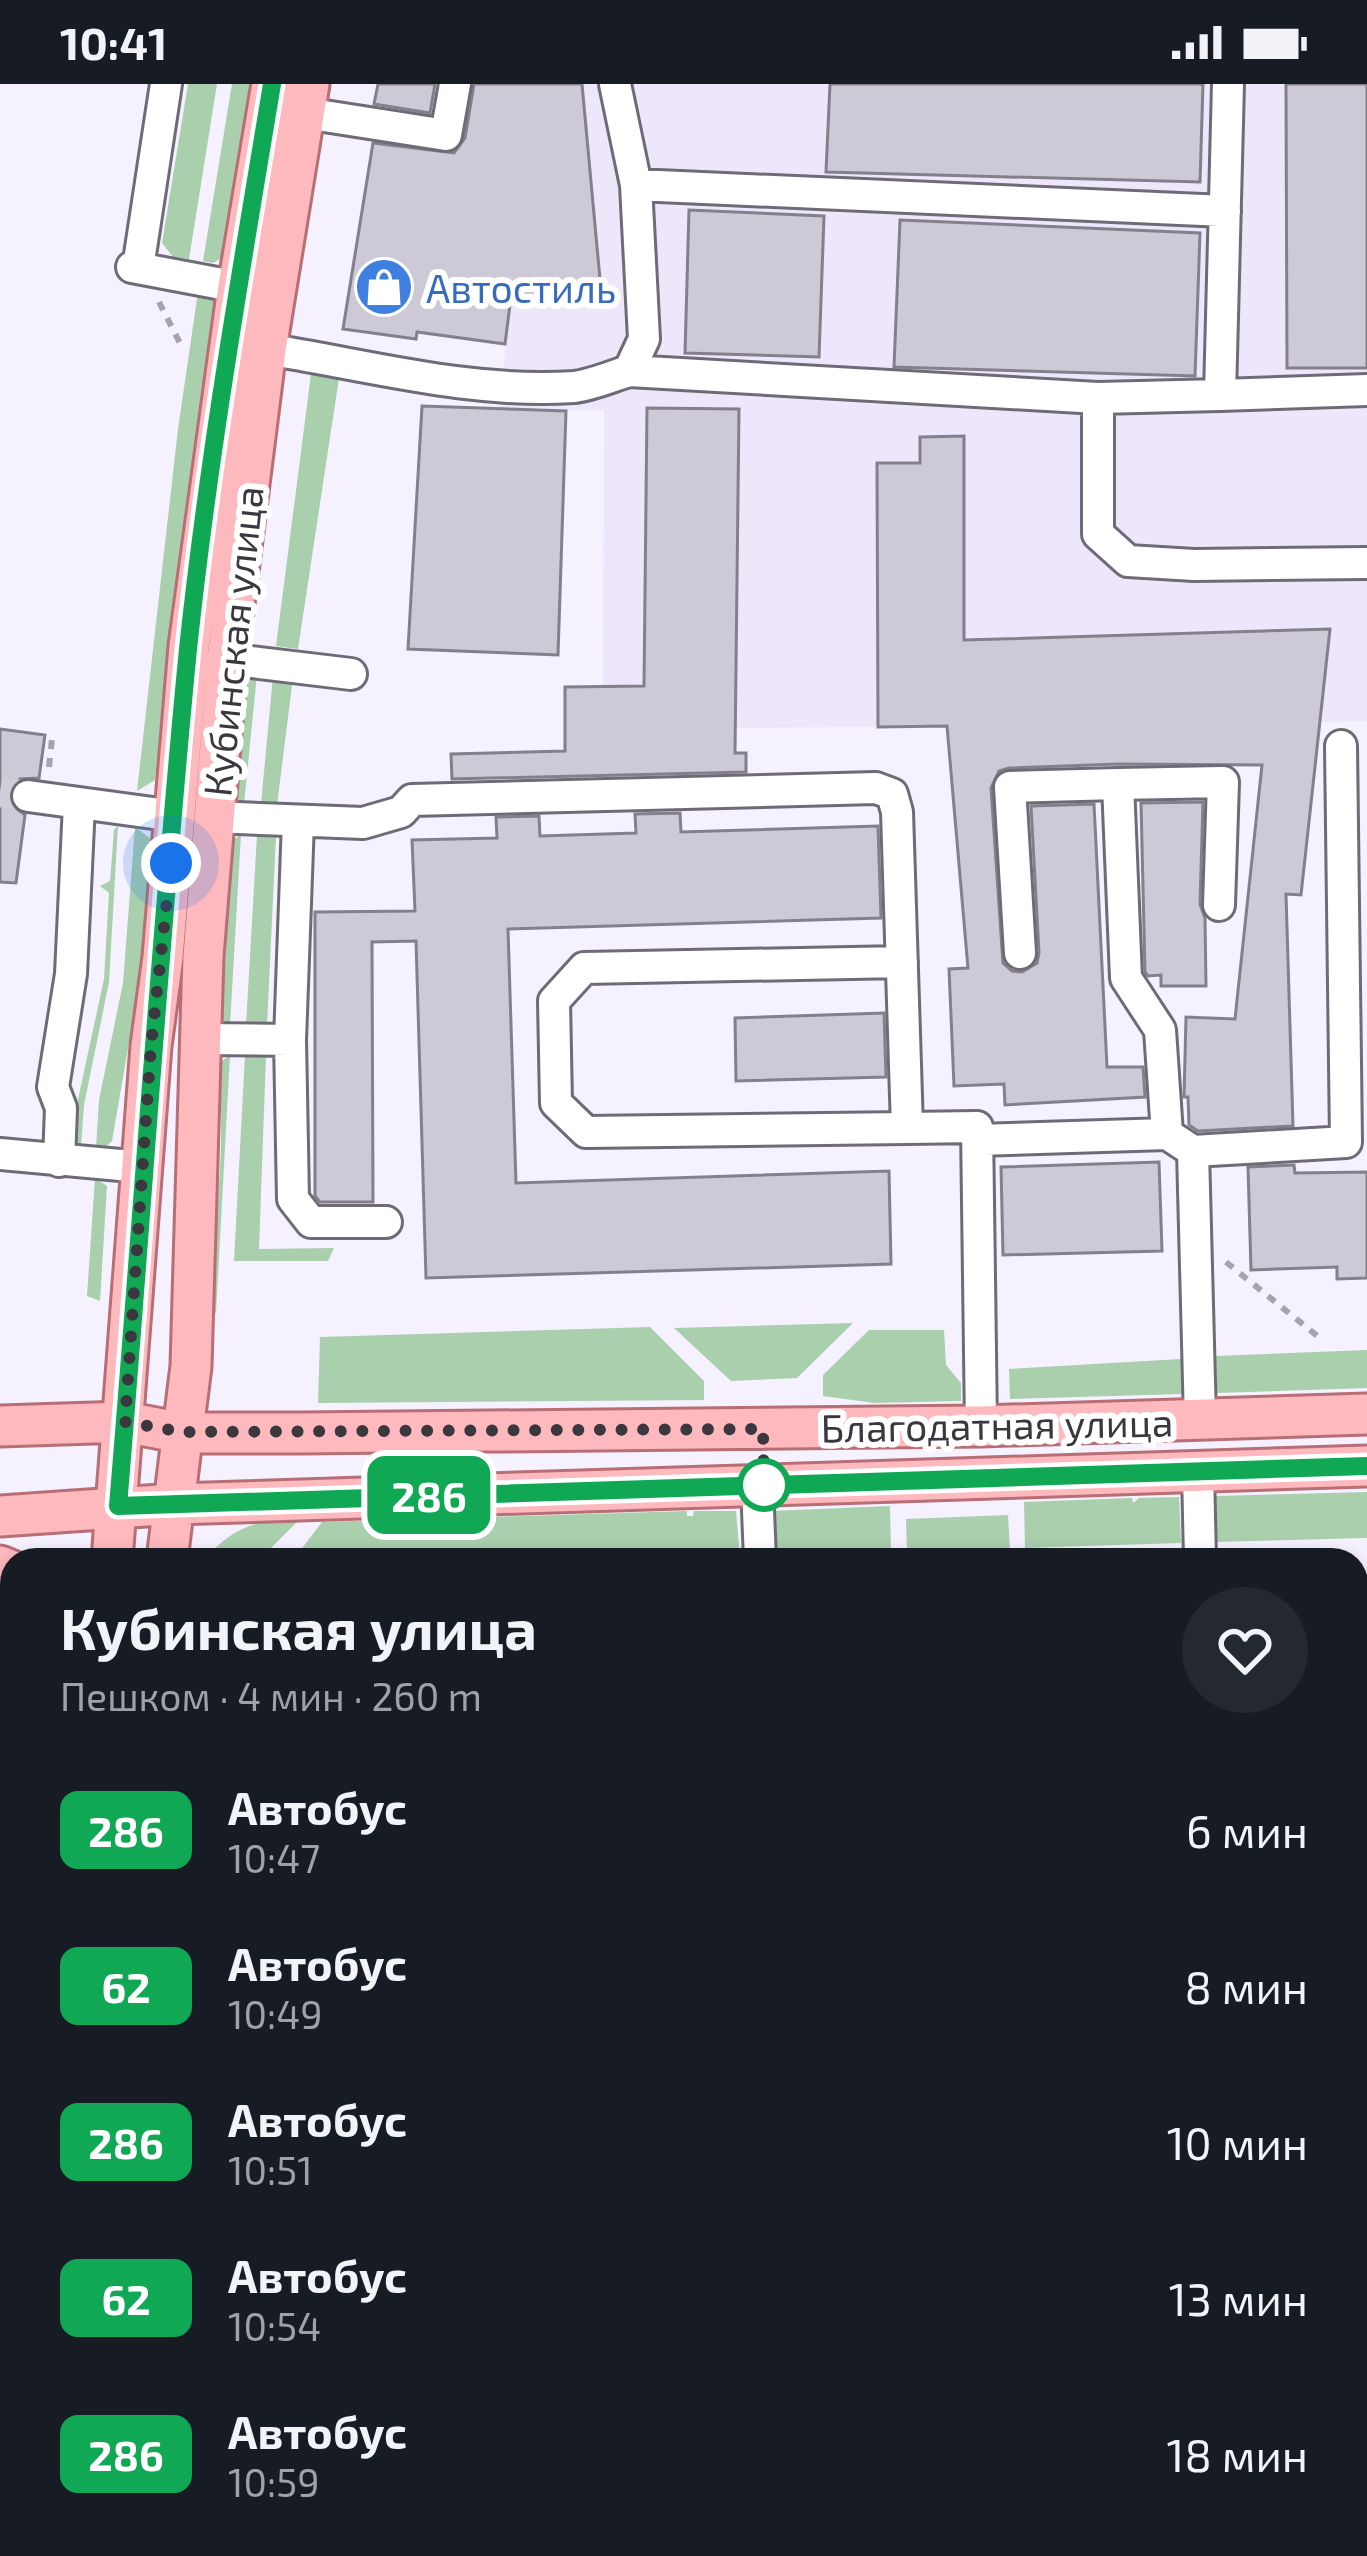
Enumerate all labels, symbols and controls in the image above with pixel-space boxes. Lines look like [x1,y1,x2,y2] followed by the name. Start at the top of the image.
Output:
[60,15,168,69] text: 10:41
[353,256,415,318] shop icon: Автостиль
[426,264,616,311] place label: Автостиль
[192,483,273,799] street label: Кубинская улица
[141,833,201,893] your location
[820,1397,1174,1452] street label: Благодатная улица
[360,1456,498,1534] line badge: 286
[739,1460,789,1510] unlabelled marker
[391,1470,467,1520] text: 286
[1182,1587,1308,1713] button: heart
[60,1593,537,1661] text: Кубинская улица
[60,1672,482,1719] text: Пешком · 4 мин · 260 m
[228,1780,407,1834] text: Автобус
[1186,1803,1308,1857] text: 6 мин
[88,1805,164,1855] text: 286
[228,1834,320,1881] text: 10:47
[228,1936,407,1990] text: Автобус
[1184,1959,1308,2013] text: 8 мин
[101,1961,151,2011] text: 62
[228,1990,323,2037] text: 10:49
[228,2092,407,2146] text: Автобус
[1167,2115,1308,2169] text: 10 мин
[88,2117,164,2167] text: 286
[228,2146,313,2193] text: 10:51
[228,2248,407,2302] text: Автобус
[1169,2271,1308,2325] text: 13 мин
[101,2273,151,2323] text: 62
[228,2302,321,2349] text: 10:54
[228,2404,407,2458] text: Автобус
[1166,2427,1308,2481] text: 18 мин
[88,2429,164,2479] text: 286
[228,2458,319,2505] text: 10:59

